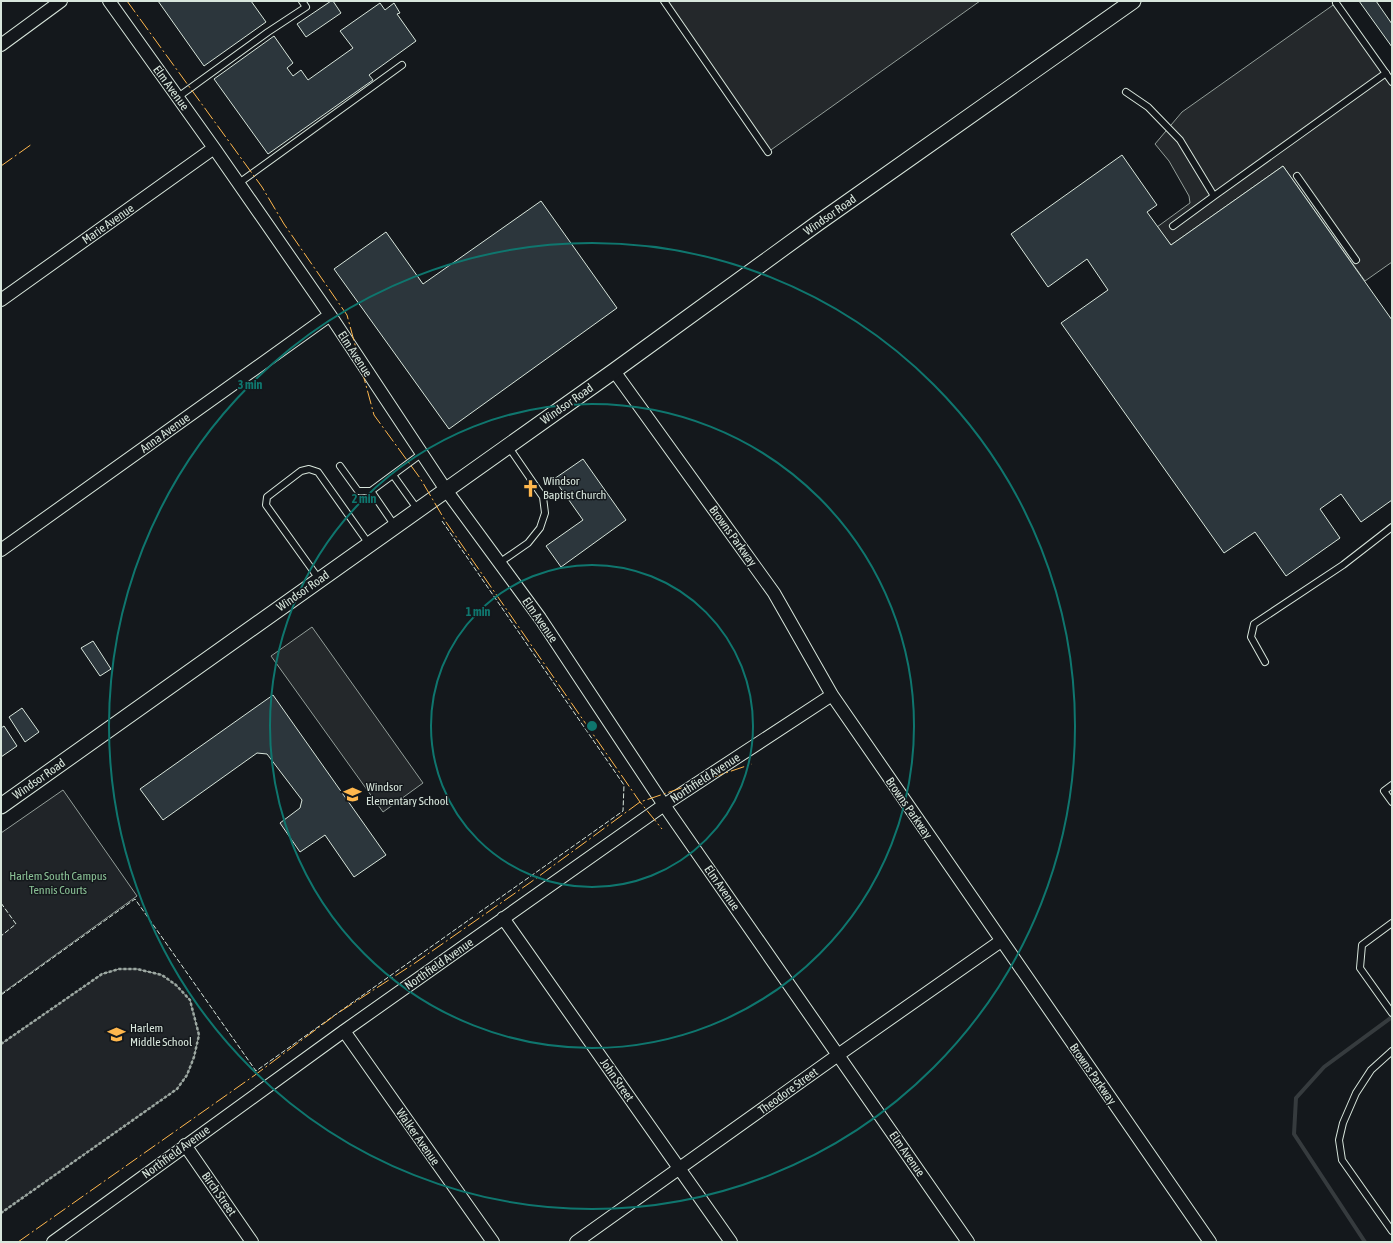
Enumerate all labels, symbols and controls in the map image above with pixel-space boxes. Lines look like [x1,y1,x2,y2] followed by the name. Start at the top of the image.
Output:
[150,63,192,113] street label: Elm Avenue
[801,192,859,238] street label: Windsor Road
[79,201,137,247] street label: Marie Avenue
[335,328,375,380] street label: Elm Avenue
[238,378,262,392] text: 3 min
[538,381,596,427] street label: Windsor Road
[137,410,193,456] street label: Anna Avenue
[543,474,606,502] place label: Windsor Baptist Church
[520,478,540,498] church icon: Windsor Baptist Church
[352,492,376,506] text: 2 min
[706,503,760,569] street label: Browns Parkway
[274,568,332,614] street label: Windsor Road
[519,595,561,645] street label: Elm Avenue
[466,605,490,619] text: 1 min
[585,719,599,733] centre of rings
[667,750,743,806] street label: Northfield Avenue
[10,756,68,802] street label: Windsor Road
[883,775,935,841] street label: Browns Parkway
[366,780,449,808] place label: Windsor Elementary School
[343,784,363,804] school or university icon: Windsor Elementary School
[701,863,743,913] street label: Elm Avenue
[9,869,107,897] park label: Harlem South Campus Tennis Courts
[402,935,476,993] street label: Northfield Avenue
[130,1021,193,1049] place label: Harlem Middle School
[107,1025,127,1045] school or university icon: Harlem Middle School
[1067,1041,1119,1107] street label: Browns Parkway
[597,1056,637,1105] street label: John Street
[756,1064,821,1117] street label: Theodore Street
[393,1106,443,1168] street label: Walker Avenue
[139,1123,213,1181] street label: Northfield Avenue
[886,1129,928,1179] street label: Elm Avenue
[199,1169,239,1219] street label: Birch Street

